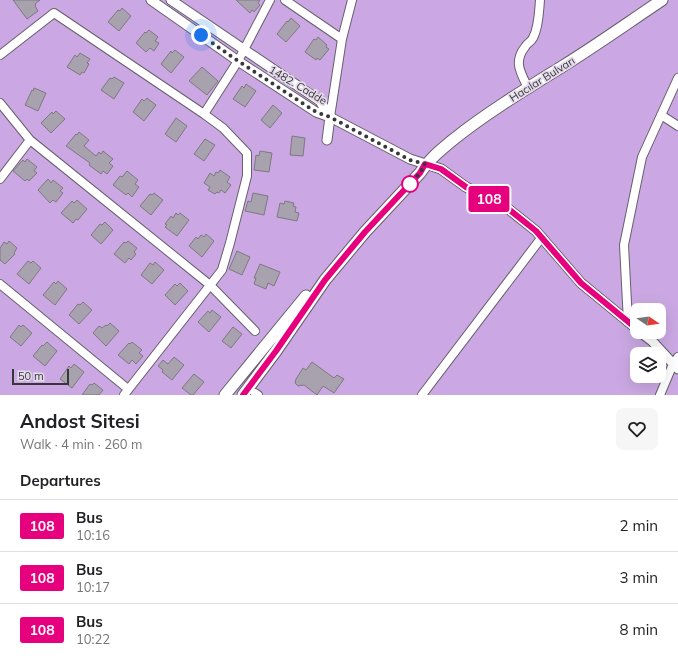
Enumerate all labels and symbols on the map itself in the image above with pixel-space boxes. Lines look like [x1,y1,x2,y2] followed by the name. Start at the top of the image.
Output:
[191,25,211,45] your location
[507,53,577,105] street label: Hacılar Bulvarı
[267,62,329,108] street label: 1482. Cadde
[401,175,419,193] unlabelled marker
[466,186,512,212] line badge: 108
[630,303,666,339] north arrow
[12,367,69,386] scale bar

